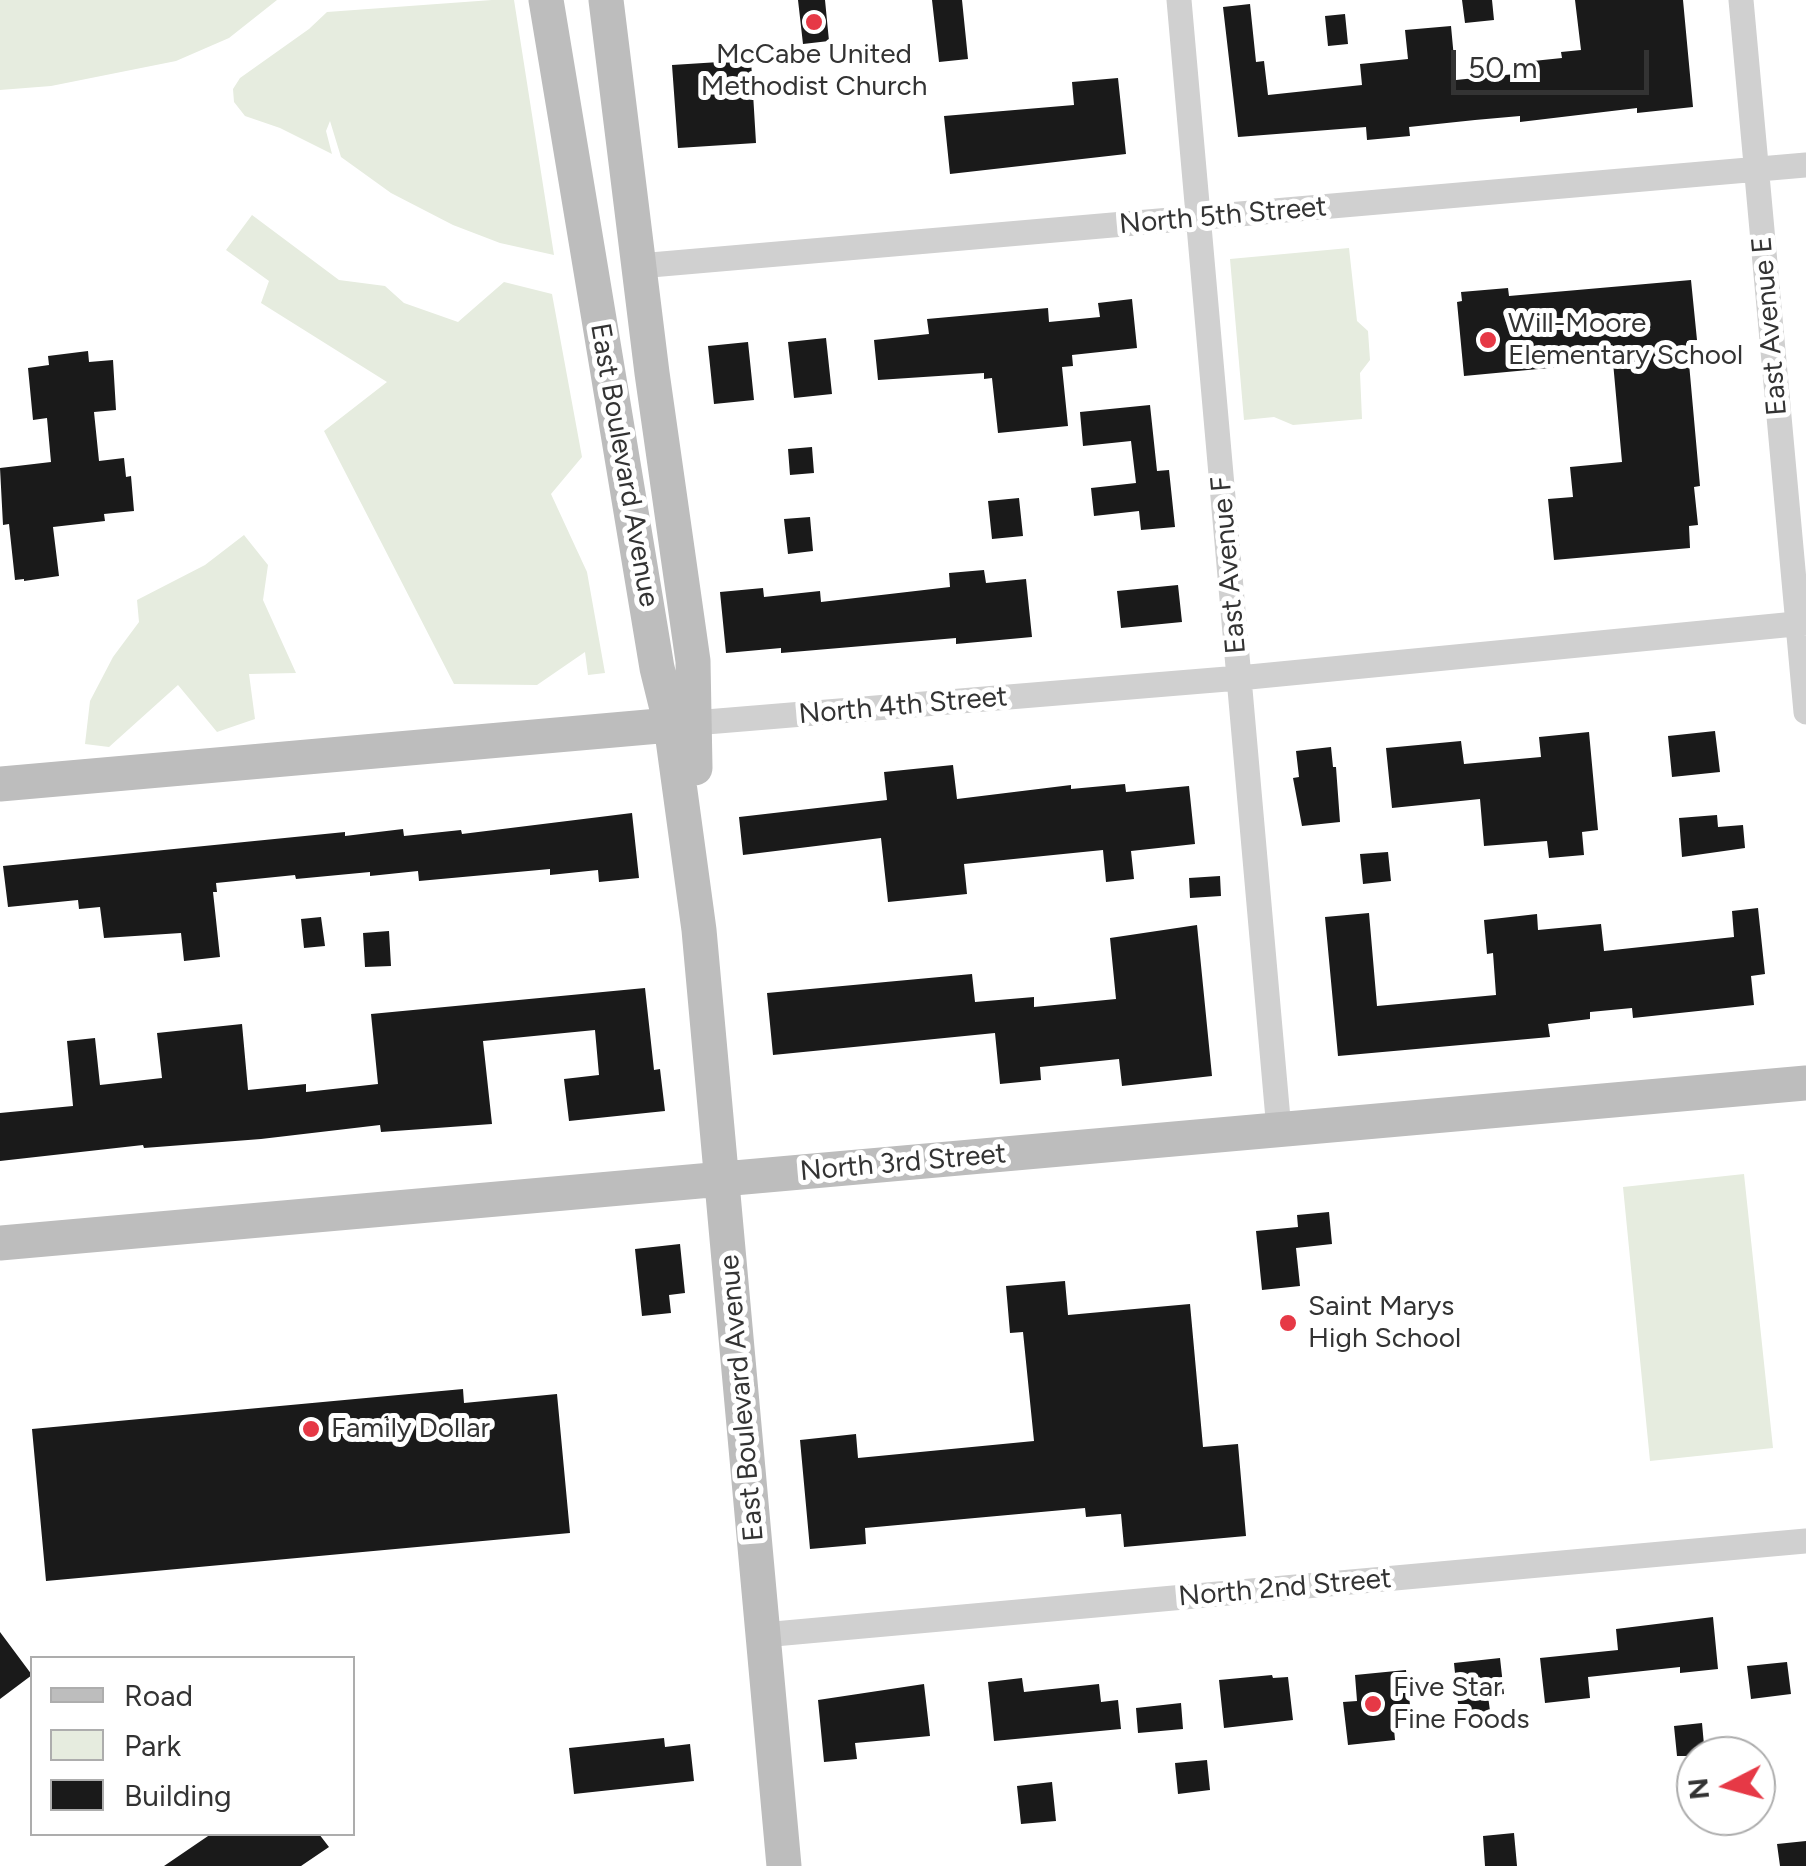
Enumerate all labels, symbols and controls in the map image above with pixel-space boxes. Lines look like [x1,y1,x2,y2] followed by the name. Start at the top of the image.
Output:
[803,11,825,33] marker: McCabe United Methodist Church
[1456,30,1654,92] scale bar
[701,38,927,104] place label: McCabe United Methodist Church
[1468,49,1537,86] text: 50 m
[1118,190,1328,242] street label: North 5th Street
[1745,235,1795,417] street label: East Avenue E
[1508,307,1743,373] place label: Will-Moore Elementary School
[582,321,666,609] street label: East Boulevard Avenue
[1477,329,1499,351] marker: Will-Moore Elementary School
[1204,475,1254,655] street label: East Avenue F
[797,680,1009,732] street label: North 4th Street
[798,1137,1008,1189] street label: North 3rd Street
[713,1253,771,1543] street label: East Boulevard Avenue
[1308,1290,1461,1356] place label: Saint Marys High School
[1277,1312,1299,1334] marker: Saint Marys High School
[331,1412,490,1446] place label: Family Dollar
[300,1418,322,1440] marker: Family Dollar
[1177,1562,1393,1614] street label: North 2nd Street
[30,1656,355,1836] legend
[1393,1671,1530,1737] place label: Five Star Fine Foods
[124,1677,193,1714] text: Road
[1362,1693,1384,1715] marker: Five Star Fine Foods
[124,1727,181,1764] text: Park
[1676,1736,1776,1836] north arrow
[1680,1776,1716,1801] text: N
[124,1777,232,1814] text: Building

